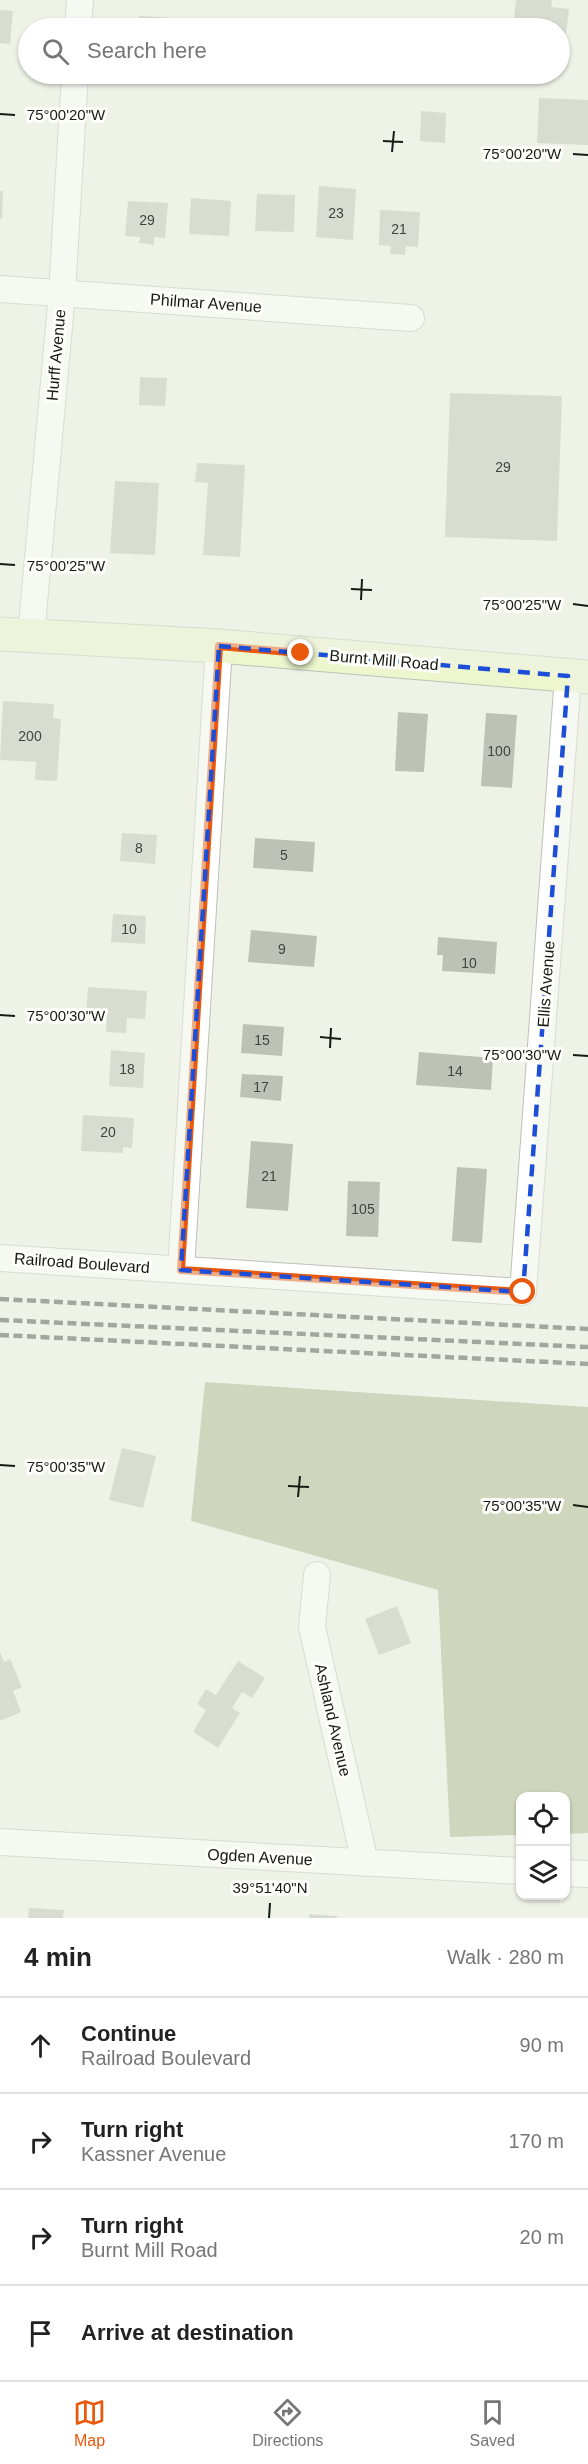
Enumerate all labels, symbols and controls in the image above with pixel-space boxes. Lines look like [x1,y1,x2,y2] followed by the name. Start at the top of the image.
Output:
[18,18,570,84] search box
[39,35,72,68] icon: search
[87,38,207,63] text: Search here
[27,106,106,123] text: 75°00'20"W
[483,145,562,162] text: 75°00'20"W
[328,205,344,221] house number: 23
[139,212,155,228] house number: 29
[391,221,407,237] house number: 21
[150,291,262,315] street label: Philmar Avenue
[44,308,68,402] street label: Hurff Avenue
[495,459,511,475] house number: 29
[27,557,106,574] text: 75°00'25"W
[483,596,562,613] text: 75°00'25"W
[287,639,313,665] route end
[329,647,439,673] street label: Burnt Mill Road
[18,728,42,744] house number: 200
[487,743,511,759] house number: 100
[135,840,143,856] house number: 8
[280,847,288,863] house number: 5
[121,921,137,937] house number: 10
[534,940,558,1028] street label: Ellis Avenue
[278,941,286,957] house number: 9
[461,955,477,971] house number: 10
[27,1007,106,1024] text: 75°00'30"W
[254,1032,270,1048] house number: 15
[483,1046,562,1063] text: 75°00'30"W
[119,1061,135,1077] house number: 18
[447,1063,463,1079] house number: 14
[253,1079,269,1095] house number: 17
[100,1124,116,1140] house number: 20
[261,1168,277,1184] house number: 21
[351,1201,375,1217] house number: 105
[14,1250,150,1276] street label: Railroad Boulevard
[509,1278,535,1304] route start
[27,1458,106,1475] text: 75°00'35"W
[483,1497,562,1514] text: 75°00'35"W
[312,1662,354,1778] street label: Ashland Avenue
[516,1792,570,1900] map controls
[516,1792,570,1846] button: locate
[207,1846,313,1868] street label: Ogden Avenue
[516,1846,570,1900] button: layers
[232,1879,308,1896] text: 39°51'40"N
[24,1942,92,1972] text: 4 min
[447,1946,564,1968] text: Walk · 280 m
[81,2021,176,2046] text: Continue
[24,2029,57,2062] icon: ahead
[520,2034,564,2056] text: 90 m
[81,2047,251,2069] text: Railroad Boulevard
[81,2117,183,2142] text: Turn right
[24,2125,57,2158] icon: right
[508,2130,564,2152] text: 170 m
[81,2143,226,2165] text: Kassner Avenue
[81,2213,183,2238] text: Turn right
[24,2221,57,2254] icon: right
[520,2226,564,2248] text: 20 m
[81,2239,218,2261] text: Burnt Mill Road
[24,2317,57,2350] icon: arrive
[81,2320,294,2345] text: Arrive at destination
[73,2396,106,2450] tab: Map
[252,2396,323,2450] tab: Directions
[470,2396,515,2450] tab: Saved

